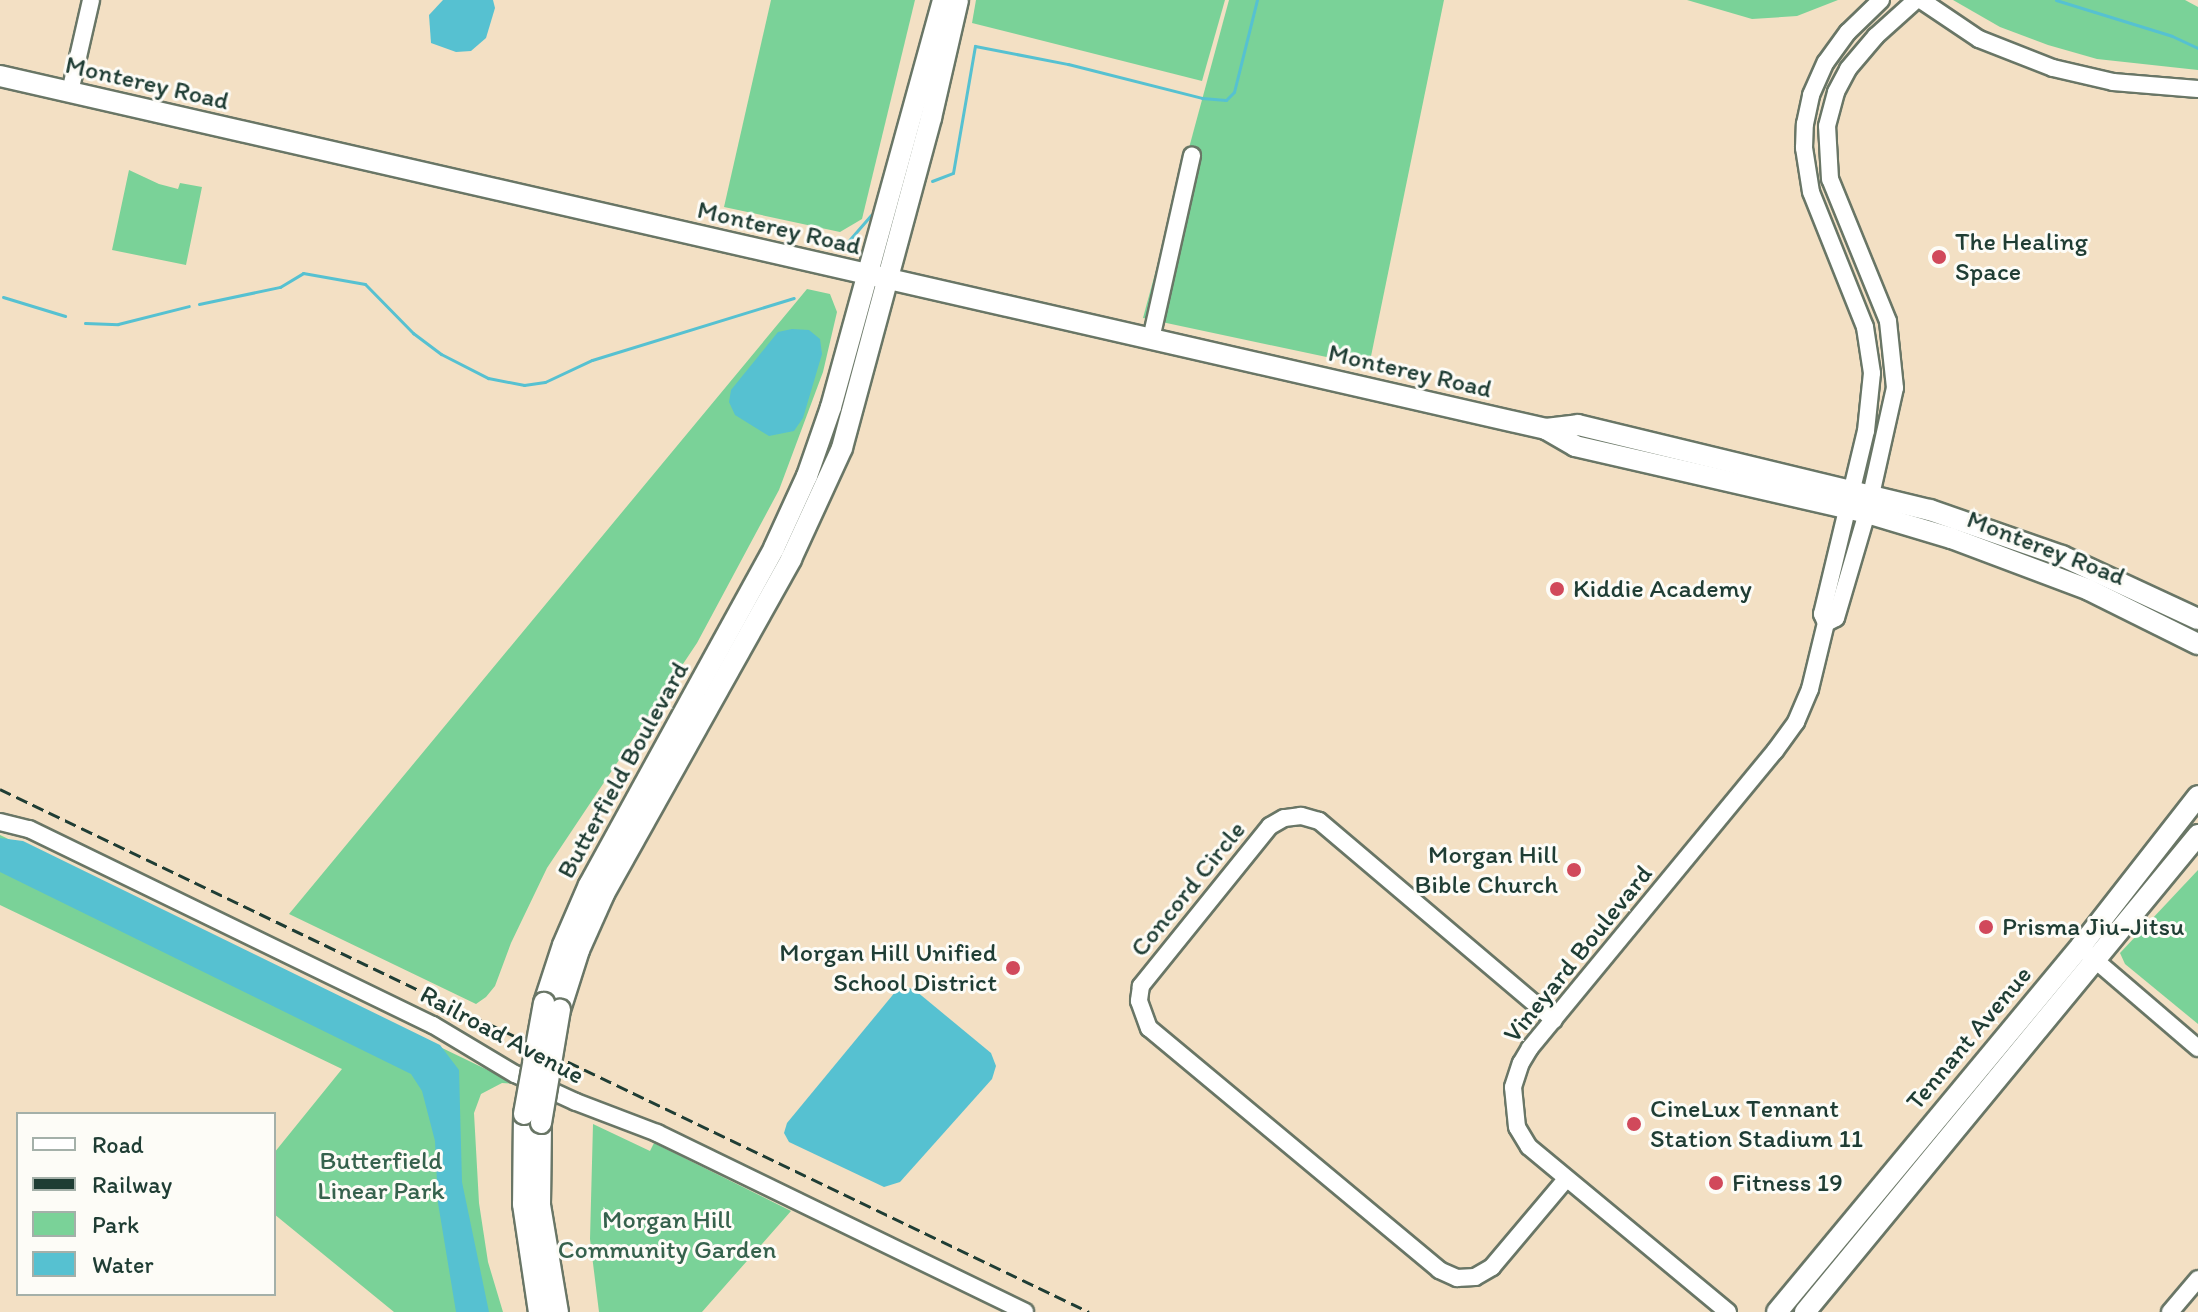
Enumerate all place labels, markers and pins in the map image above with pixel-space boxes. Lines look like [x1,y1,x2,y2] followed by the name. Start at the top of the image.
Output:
[1955,226,2086,288] place label: The Healing Space
[1930,248,1948,266] marker: The Healing Space
[1573,573,1752,605] place label: Kiddie Academy
[1548,580,1566,598] marker: Kiddie Academy
[1414,839,1558,900] place label: Morgan Hill Bible Church
[1565,861,1583,879] marker: Morgan Hill Bible Church
[2002,911,2184,943] place label: Prisma Jiu-Jitsu
[1977,918,1995,936] marker: Prisma Jiu-Jitsu
[780,937,997,998] place label: Morgan Hill Unified School District
[1004,959,1022,977] marker: Morgan Hill Unified School District
[1650,1093,1863,1154] place label: CineLux Tennant Station Stadium 11
[1625,1115,1643,1133] marker: CineLux Tennant Station Stadium 11
[1732,1167,1843,1199] place label: Fitness 19
[1707,1174,1725,1192] marker: Fitness 19

